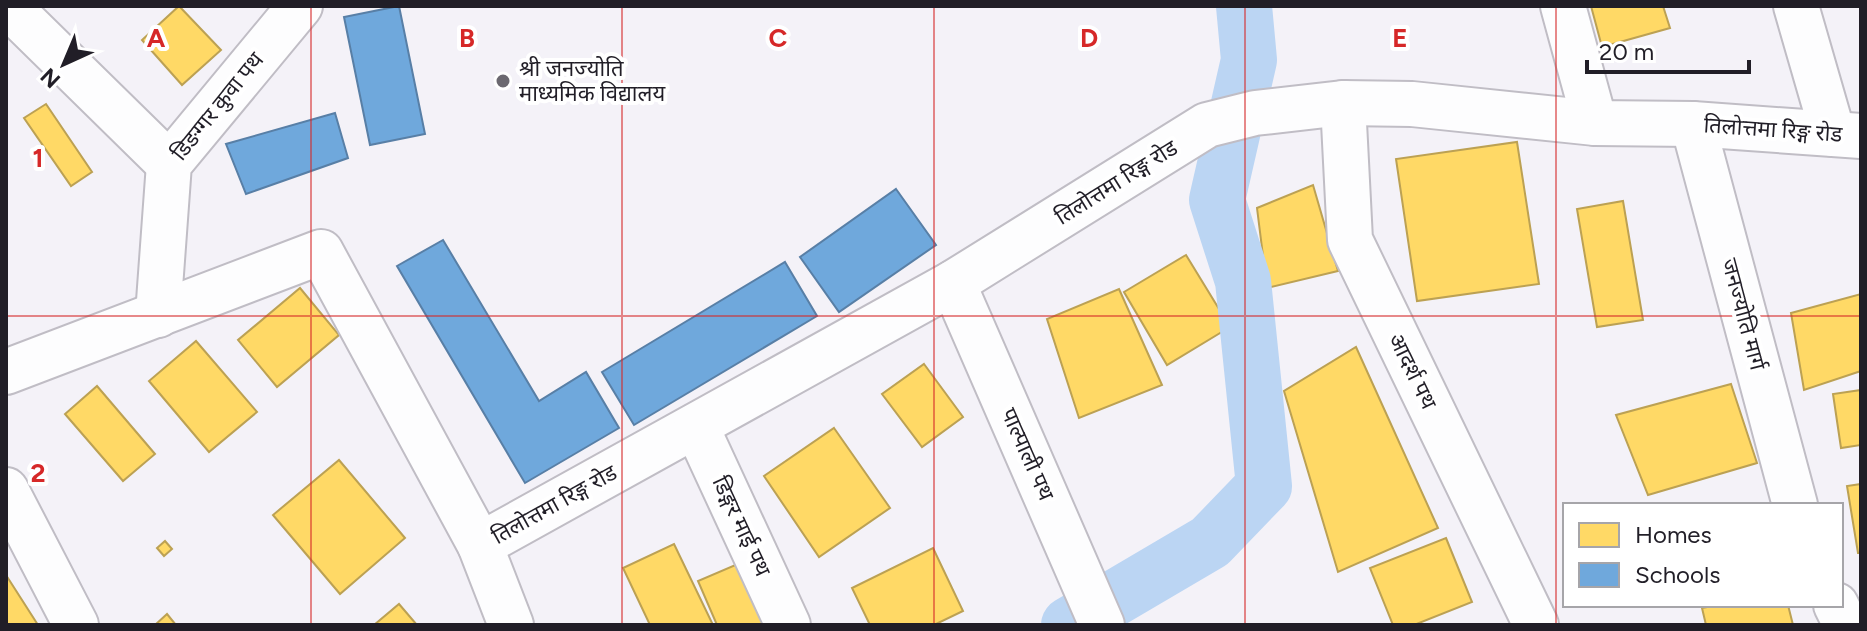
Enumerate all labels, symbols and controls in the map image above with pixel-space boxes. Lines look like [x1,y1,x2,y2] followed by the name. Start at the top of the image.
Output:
[147,22,166,54] text: A
[459,22,475,54] text: B
[769,22,788,54] text: C
[1080,22,1098,54] text: D
[1392,22,1408,54] text: E
[24,24,104,104] north arrow
[1587,24,1749,74] scale bar
[1599,37,1654,66] text: 20 m
[166,46,271,166] street label: डिङग्गर कुवा पथ
[519,55,666,107] place label: श्री जनज्योति माध्यमिक विद्यालय
[35,62,66,94] text: N
[494,72,512,90] marker: श्री जनज्योति माध्यमिक विद्यालय
[1703,111,1843,148] street label: तिलोत्तमा रिङ्ग रोड
[1050,134,1182,231] street label: तिलोत्तमा रिङ्ग रोड
[33,142,43,174] text: 1
[1716,255,1772,374] street label: जनज्योति मार्ग
[1383,329,1443,414] street label: आदर्श पथ
[995,404,1060,506] street label: पाल्पाली पथ
[30,457,46,489] text: 2
[487,459,622,550] street label: तिलोत्तमा रिङ्ग रोड
[707,472,777,581] street label: डिङ्गर माई पथ
[1563,503,1843,607] legend
[1635,520,1712,549] text: Homes
[1635,560,1720,589] text: Schools

